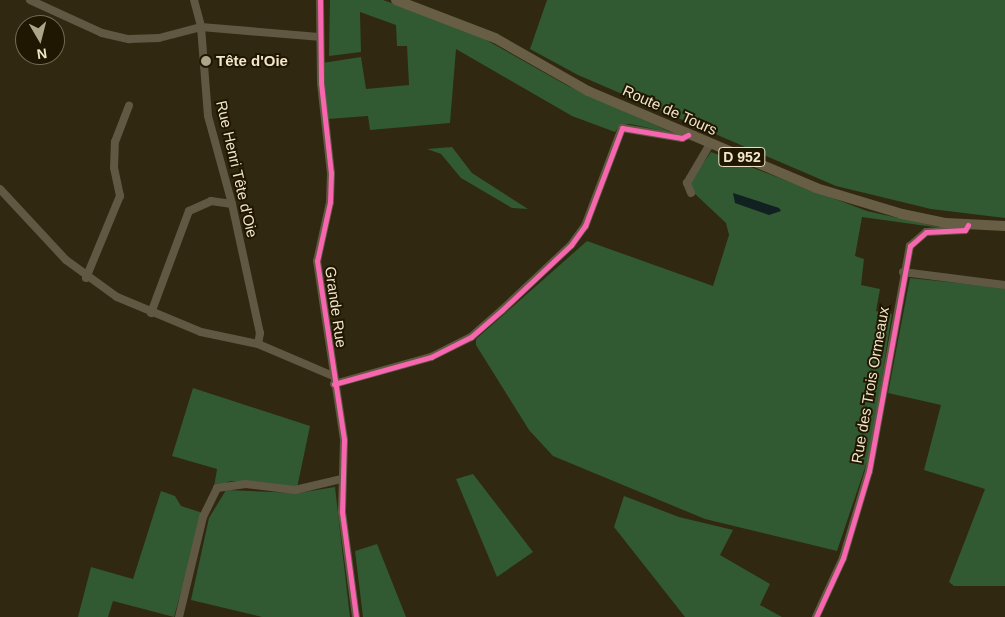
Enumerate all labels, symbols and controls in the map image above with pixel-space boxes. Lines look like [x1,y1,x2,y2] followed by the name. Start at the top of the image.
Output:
[15,15,65,65] north arrow
[36,45,48,62] text: N
[216,52,288,70] place label: Tête d'Oie
[200,55,212,67] marker: Tête d'Oie
[620,81,720,139] street label: Route de Tours
[212,99,262,239] street label: Rue Henri Tête d'Oie
[718,146,766,168] road number: D 952
[321,265,351,349] street label: Grande Rue
[847,305,893,465] street label: Rue des Trois Ormeaux

